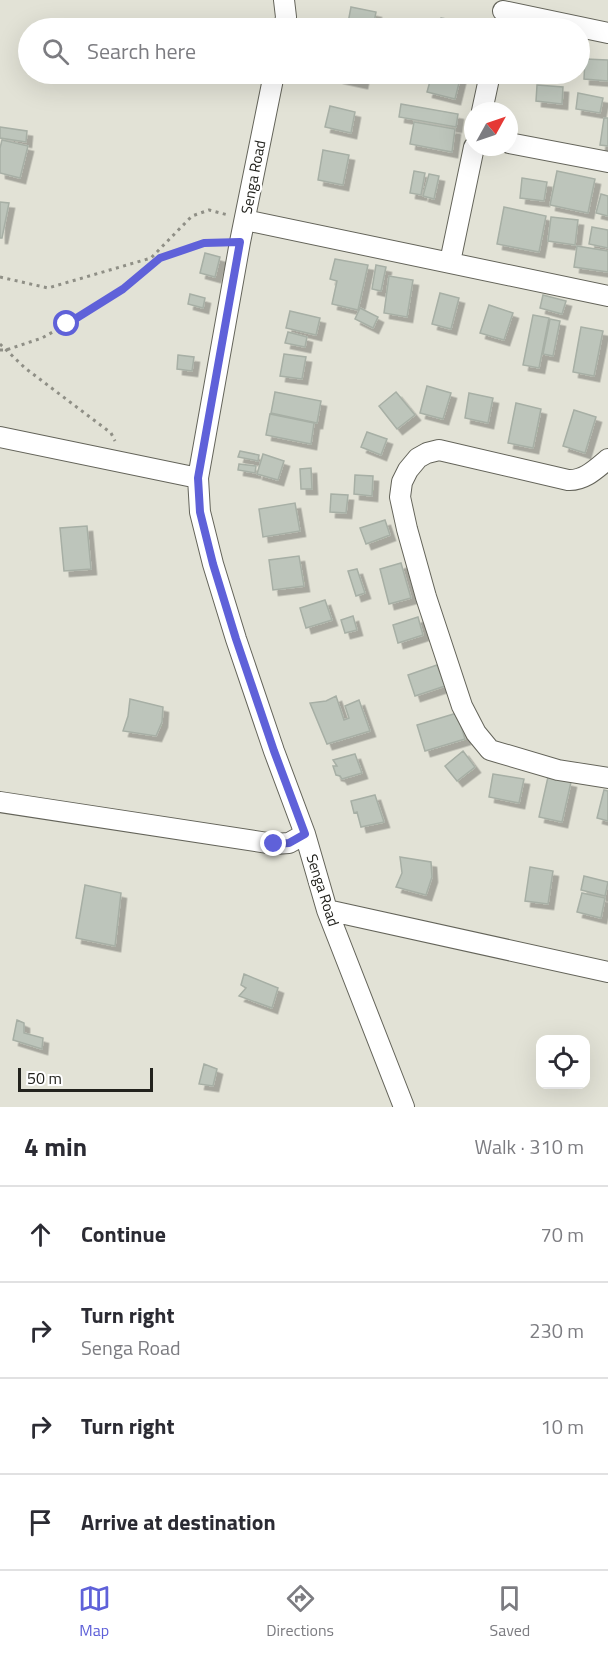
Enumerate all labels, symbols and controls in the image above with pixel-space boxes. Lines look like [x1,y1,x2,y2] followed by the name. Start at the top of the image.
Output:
[18,18,590,84] search box
[87,34,196,68] text: Search here
[39,35,72,68] icon: search
[464,102,518,156] north arrow
[235,138,271,216] street label: Senga Road
[53,310,79,336] route start
[260,830,286,856] route end
[301,851,345,929] street label: Senga Road
[536,1035,590,1089] map controls
[536,1035,590,1089] button: locate
[18,1065,153,1092] scale bar
[27,1066,62,1090] text: 50 m
[24,1127,87,1166] text: 4 min
[475,1131,584,1162] text: Walk · 310 m
[81,1217,166,1251] text: Continue
[24,1218,57,1251] icon: ahead
[540,1219,584,1250] text: 70 m
[81,1298,175,1332] text: Turn right
[24,1314,57,1347] icon: right
[529,1315,584,1346] text: 230 m
[81,1332,181,1363] text: Senga Road
[81,1409,175,1443] text: Turn right
[24,1410,57,1443] icon: right
[540,1411,584,1442] text: 10 m
[81,1505,276,1539] text: Arrive at destination
[24,1506,57,1539] icon: arrive
[78,1582,111,1642] tab: Map
[266,1582,334,1642] tab: Directions
[490,1582,530,1642] tab: Saved

